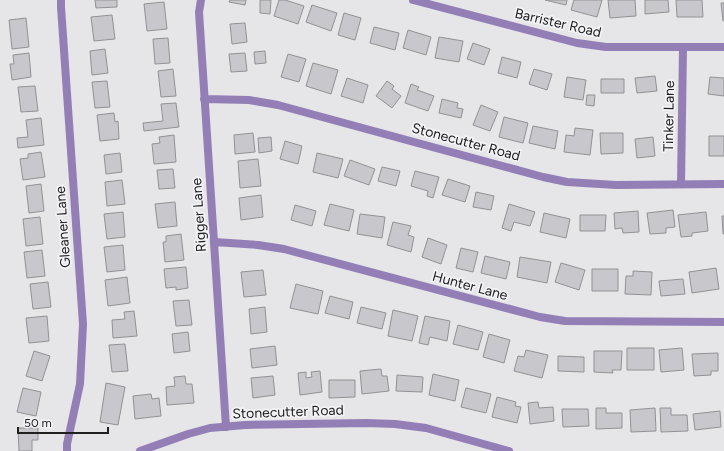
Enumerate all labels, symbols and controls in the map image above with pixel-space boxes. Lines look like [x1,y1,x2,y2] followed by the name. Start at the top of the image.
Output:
[513,5,603,41] street label: Barrister Road
[660,80,678,152] street label: Tinker Lane
[410,119,522,165] street label: Stonecutter Road
[188,177,210,253] street label: Rigger Lane
[52,185,74,269] street label: Gleaner Lane
[431,268,510,304] street label: Hunter Lane
[232,402,344,422] street label: Stonecutter Road
[18,409,108,435] scale bar
[24,416,52,430] text: 50 m

